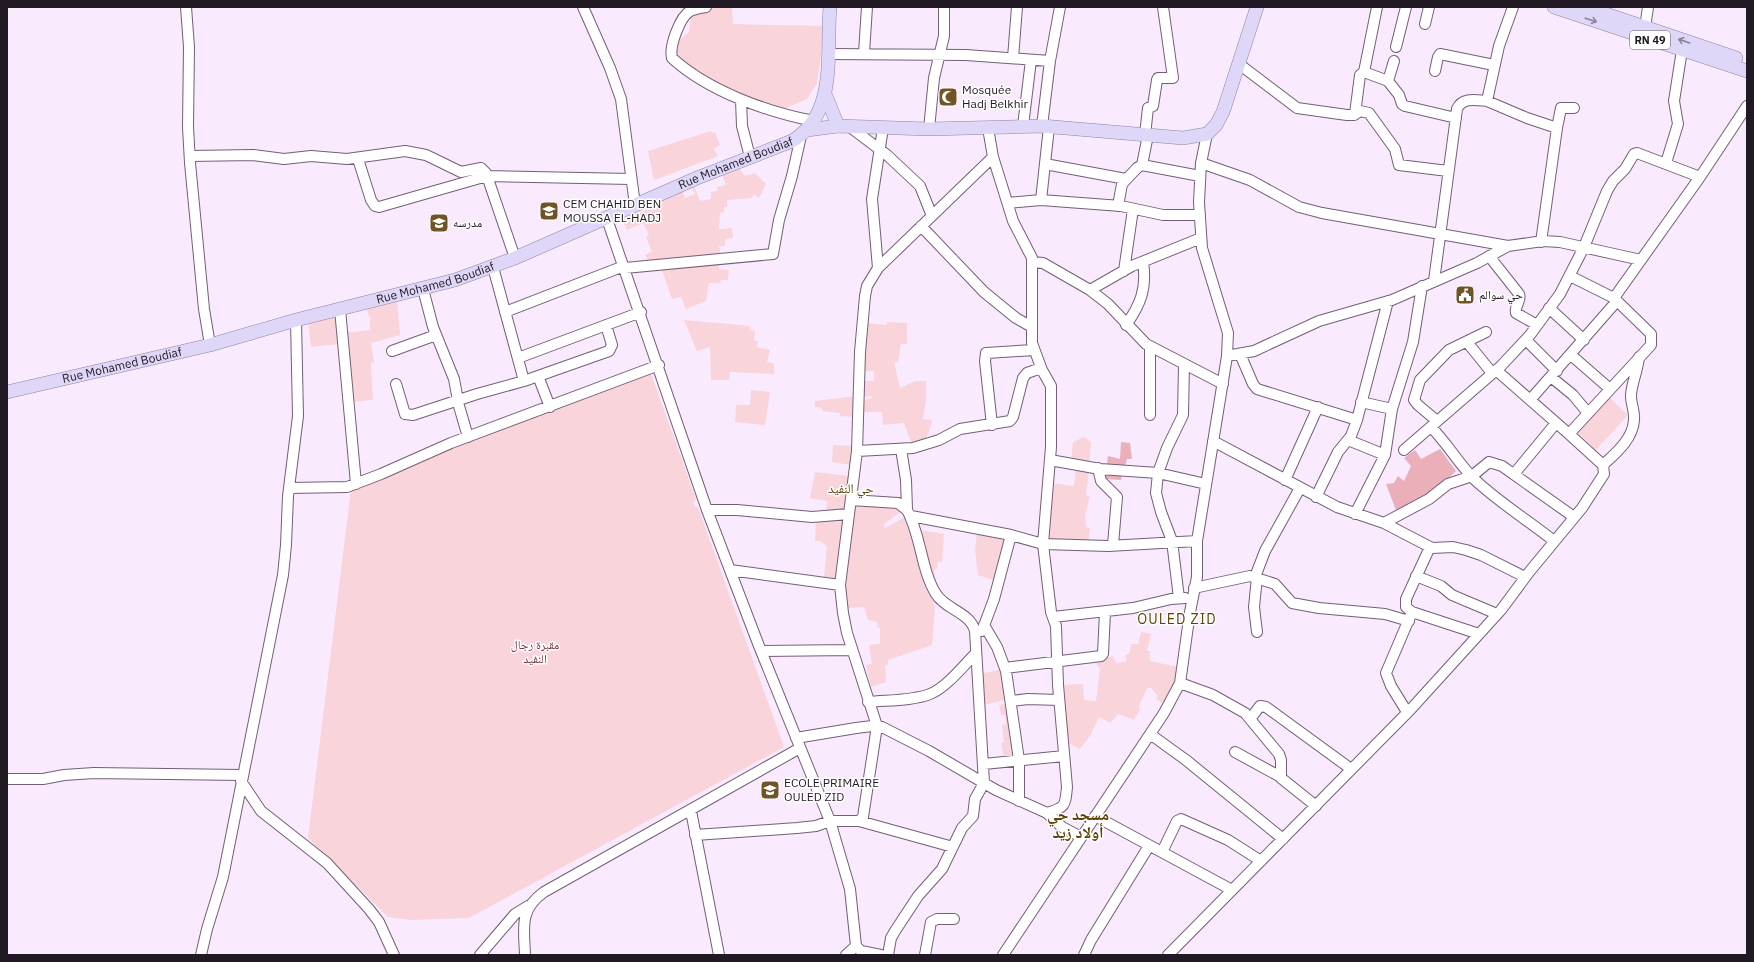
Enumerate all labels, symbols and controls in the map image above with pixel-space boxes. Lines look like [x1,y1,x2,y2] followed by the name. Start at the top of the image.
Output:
[1584,17,1597,24] one-way arrow
[1630,31,1670,49] road number: RN 49
[1678,36,1690,44] one-way arrow
[962,82,1029,111] place label: Mosquée Hadj Belkhir
[937,86,959,108] mosque icon: Mosquée Hadj Belkhir
[676,133,795,192] street label: Rue Mohamed Boudiaf
[563,196,661,225] place label: CEM CHAHID BEN MOUSSA EL-HADJ
[538,200,560,222] school or university icon: CEM CHAHID BEN MOUSSA EL-HADJ
[428,212,450,234] school or university icon: مدرسه
[453,215,482,230] place label: مدرسه
[374,258,496,307] street label: Rue Mohamed Boudiaf
[1454,284,1476,306] public building icon: حي سوالم
[1479,287,1523,305] place label: حي سوالم
[61,344,183,386] street label: Rue Mohamed Boudiaf
[828,480,874,499] district label: حي النفيد
[1137,610,1217,628] district label: OULED ZID
[511,637,559,666] park label: مقبرة رجال النفيد
[784,775,879,804] place label: ECOLE PRIMAIRE OULED ZID
[759,779,781,801] school or university icon: ECOLE PRIMAIRE OULED ZID
[1047,804,1109,842] district label: مسجد حي أولاد زيد

